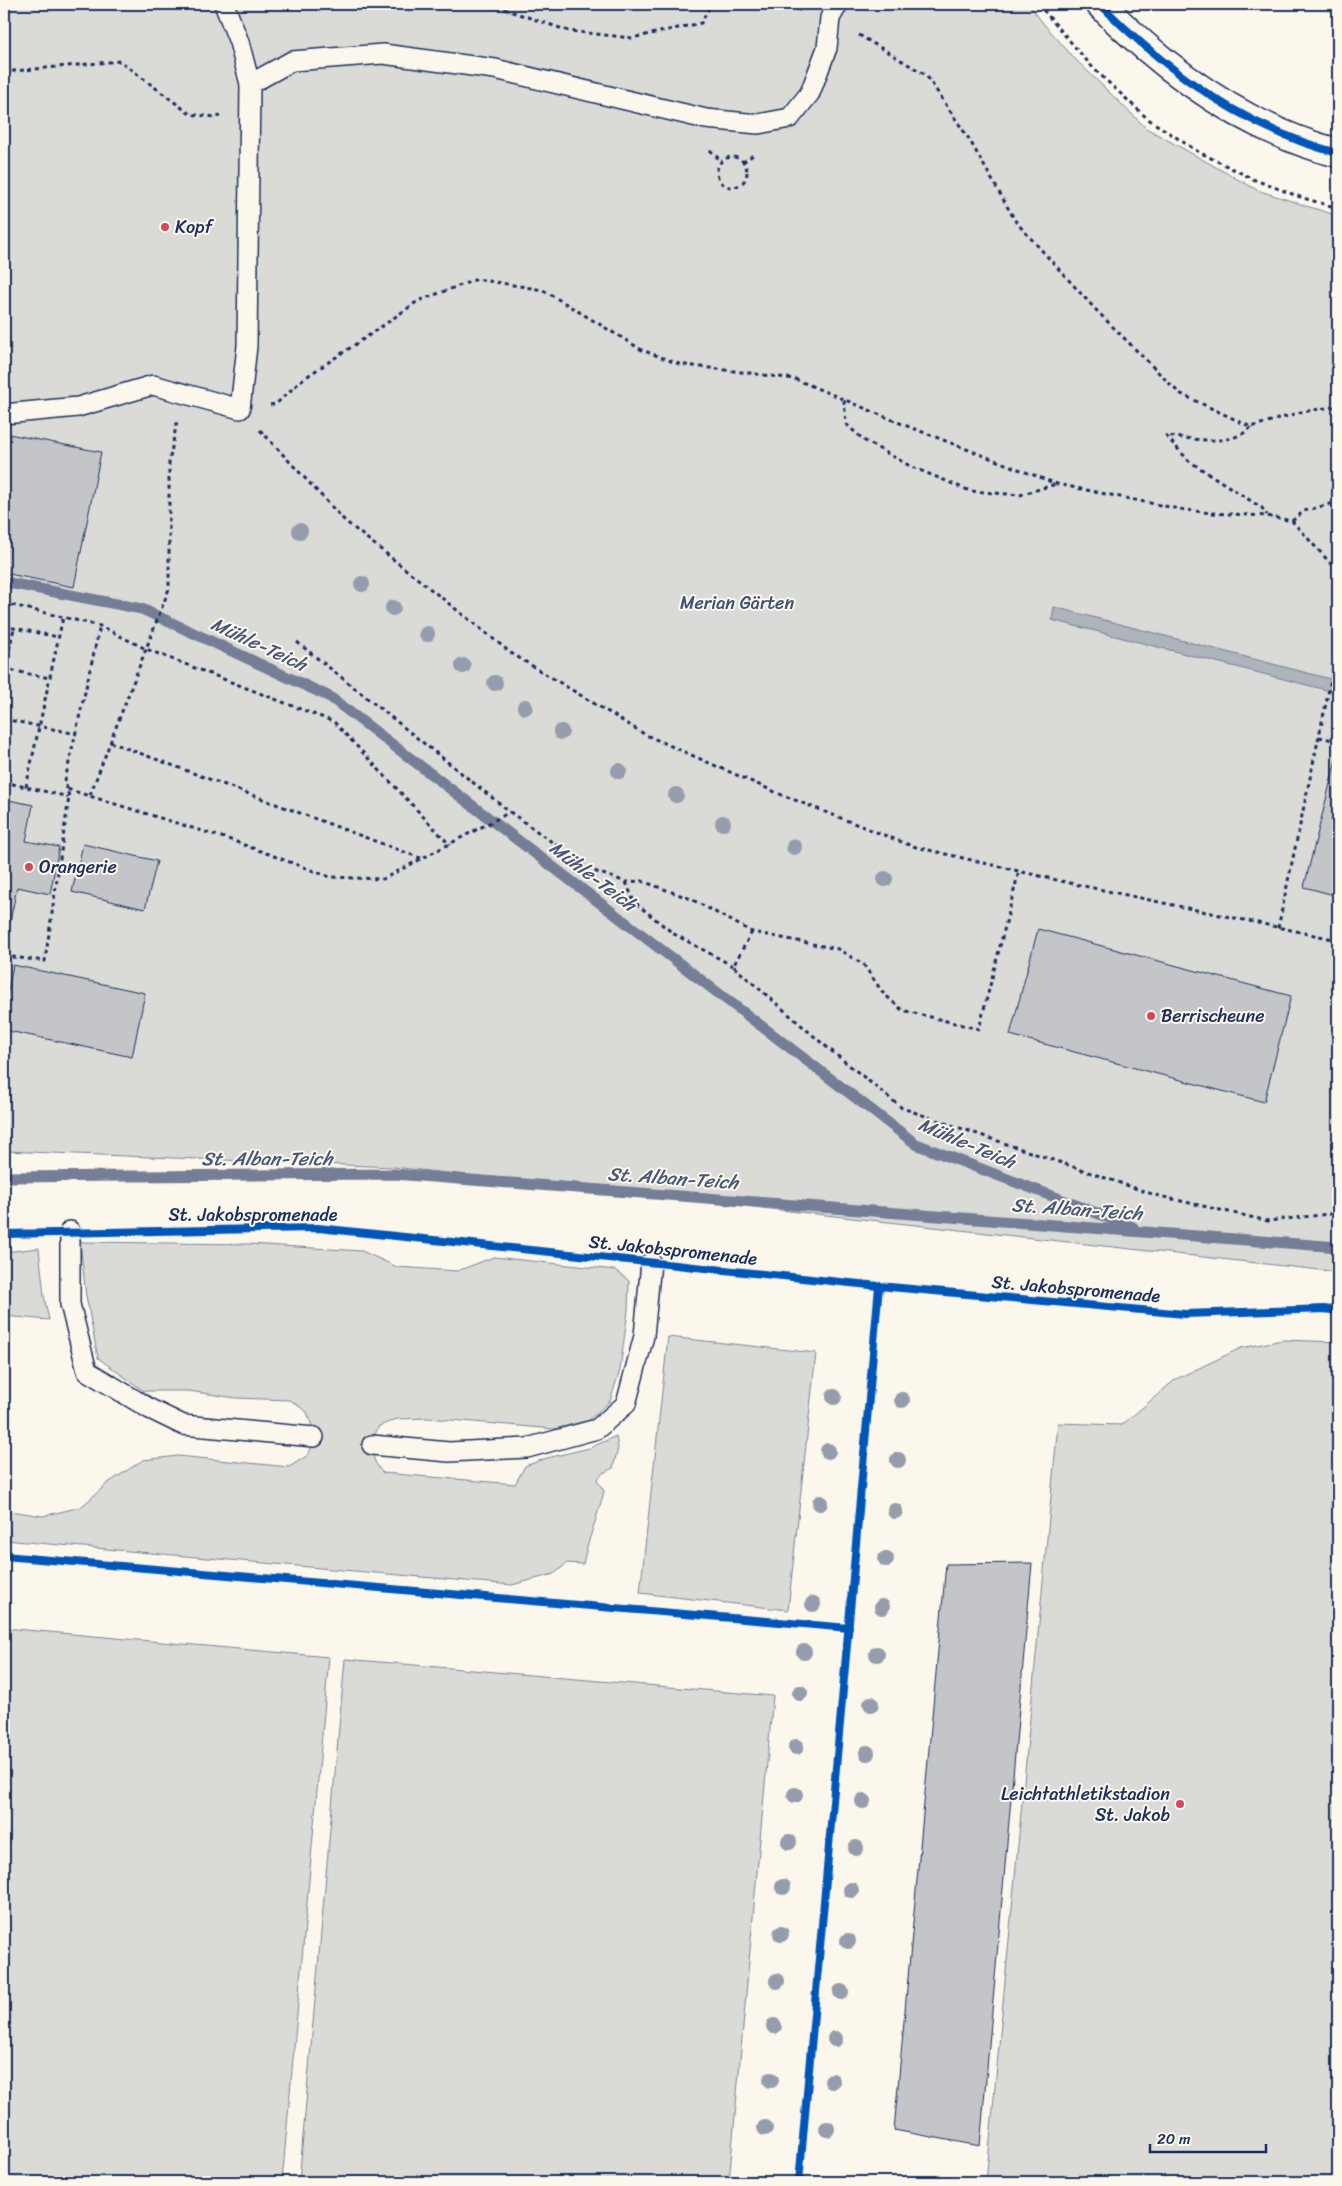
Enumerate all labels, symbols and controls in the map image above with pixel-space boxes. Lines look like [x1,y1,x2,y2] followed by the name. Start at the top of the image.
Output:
[175,211,215,243] place label: Kopf
[159,221,171,233] marker: Kopf
[680,587,794,619] park label: Merian Gärten
[206,607,314,681] water label: Mühle-Teich
[542,832,645,921] water label: Mühle-Teich
[39,851,117,883] place label: Orangerie
[23,861,35,873] marker: Orangerie
[1161,1000,1264,1032] place label: Berrischeune
[1145,1010,1157,1022] marker: Berrischeune
[913,1108,1022,1179] water label: Mühle-Teich
[202,1142,334,1175] water label: St. Alban-Teich
[607,1157,741,1199] water label: St. Alban-Teich
[1011,1188,1145,1230] water label: St. Alban-Teich
[168,1199,338,1231] street label: St. Jakobspromenade
[587,1225,759,1275] street label: St. Jakobspromenade
[990,1266,1162,1312] street label: St. Jakobspromenade
[1001,1778,1170,1831] place label: Leichtathletikstadion St. Jakob
[1174,1798,1186,1810] marker: Leichtathletikstadion St. Jakob
[1150,2121,1266,2153] scale bar
[1157,2126,1191,2152] text: 20 m

